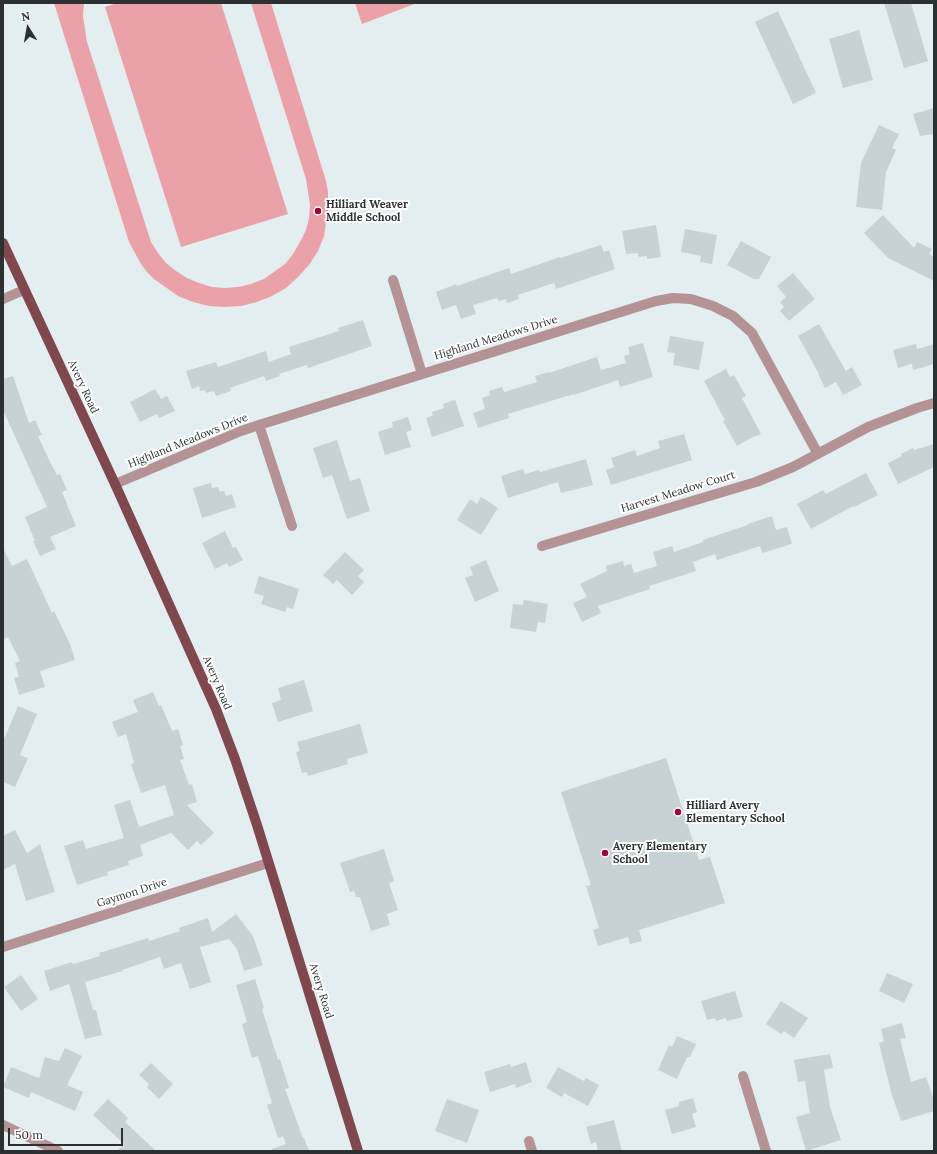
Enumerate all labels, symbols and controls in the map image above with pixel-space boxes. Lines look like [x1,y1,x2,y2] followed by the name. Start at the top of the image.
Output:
[8,8,48,48] north arrow
[20,9,31,24] text: N
[326,198,408,224] place label: Hilliard Weaver Middle School
[313,206,323,216] marker: Hilliard Weaver Middle School
[433,313,559,363] street label: Highland Meadows Drive
[65,358,101,416] street label: Avery Road
[126,411,250,471] street label: Highland Meadows Drive
[619,468,737,516] street label: Harvest Meadow Court
[200,654,234,712] street label: Avery Road
[686,799,785,825] place label: Hilliard Avery Elementary School
[673,807,683,817] marker: Hilliard Avery Elementary School
[613,840,707,866] place label: Avery Elementary School
[600,848,610,858] marker: Avery Elementary School
[95,875,169,911] street label: Gaymon Drive
[306,962,336,1020] street label: Avery Road
[10,1120,125,1146] scale bar
[15,1127,43,1142] text: 50 m

